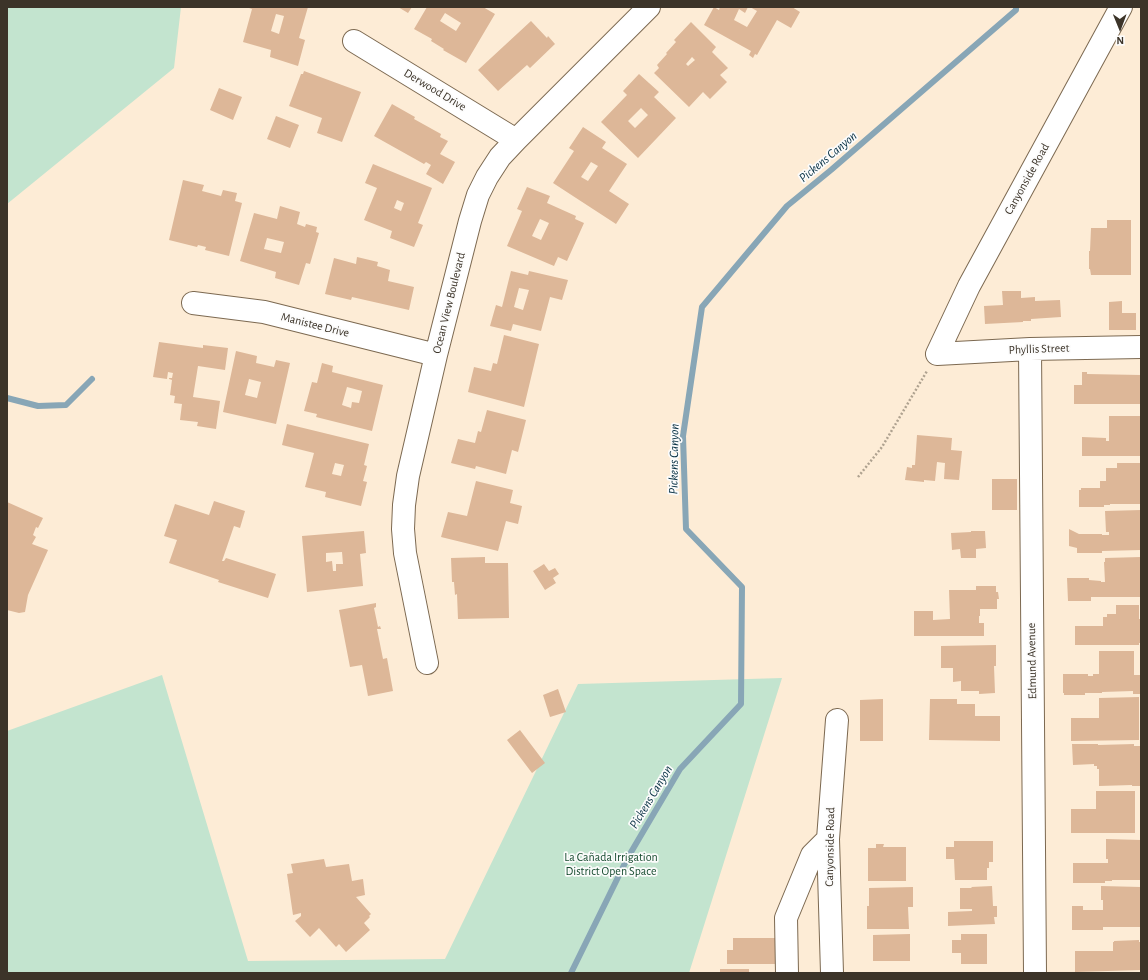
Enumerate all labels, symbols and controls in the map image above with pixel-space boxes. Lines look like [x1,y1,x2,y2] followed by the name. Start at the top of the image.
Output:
[1100,8,1140,48] north arrow
[1116,35,1124,46] text: N
[401,66,469,114] street label: Derwood Drive
[796,128,860,186] water label: Pickens Canyon
[1001,141,1053,217] street label: Canyonside Road
[429,251,469,355] street label: Ocean View Boulevard
[279,310,351,340] street label: Manistee Drive
[1008,341,1070,357] street label: Phyllis Street
[666,423,682,495] water label: Pickens Canyon
[1024,623,1040,699] street label: Edmund Avenue
[626,763,676,831] water label: Pickens Canyon
[822,807,838,887] street label: Canyonside Road
[564,850,658,878] park label: La Cañada Irrigation District Open Space

